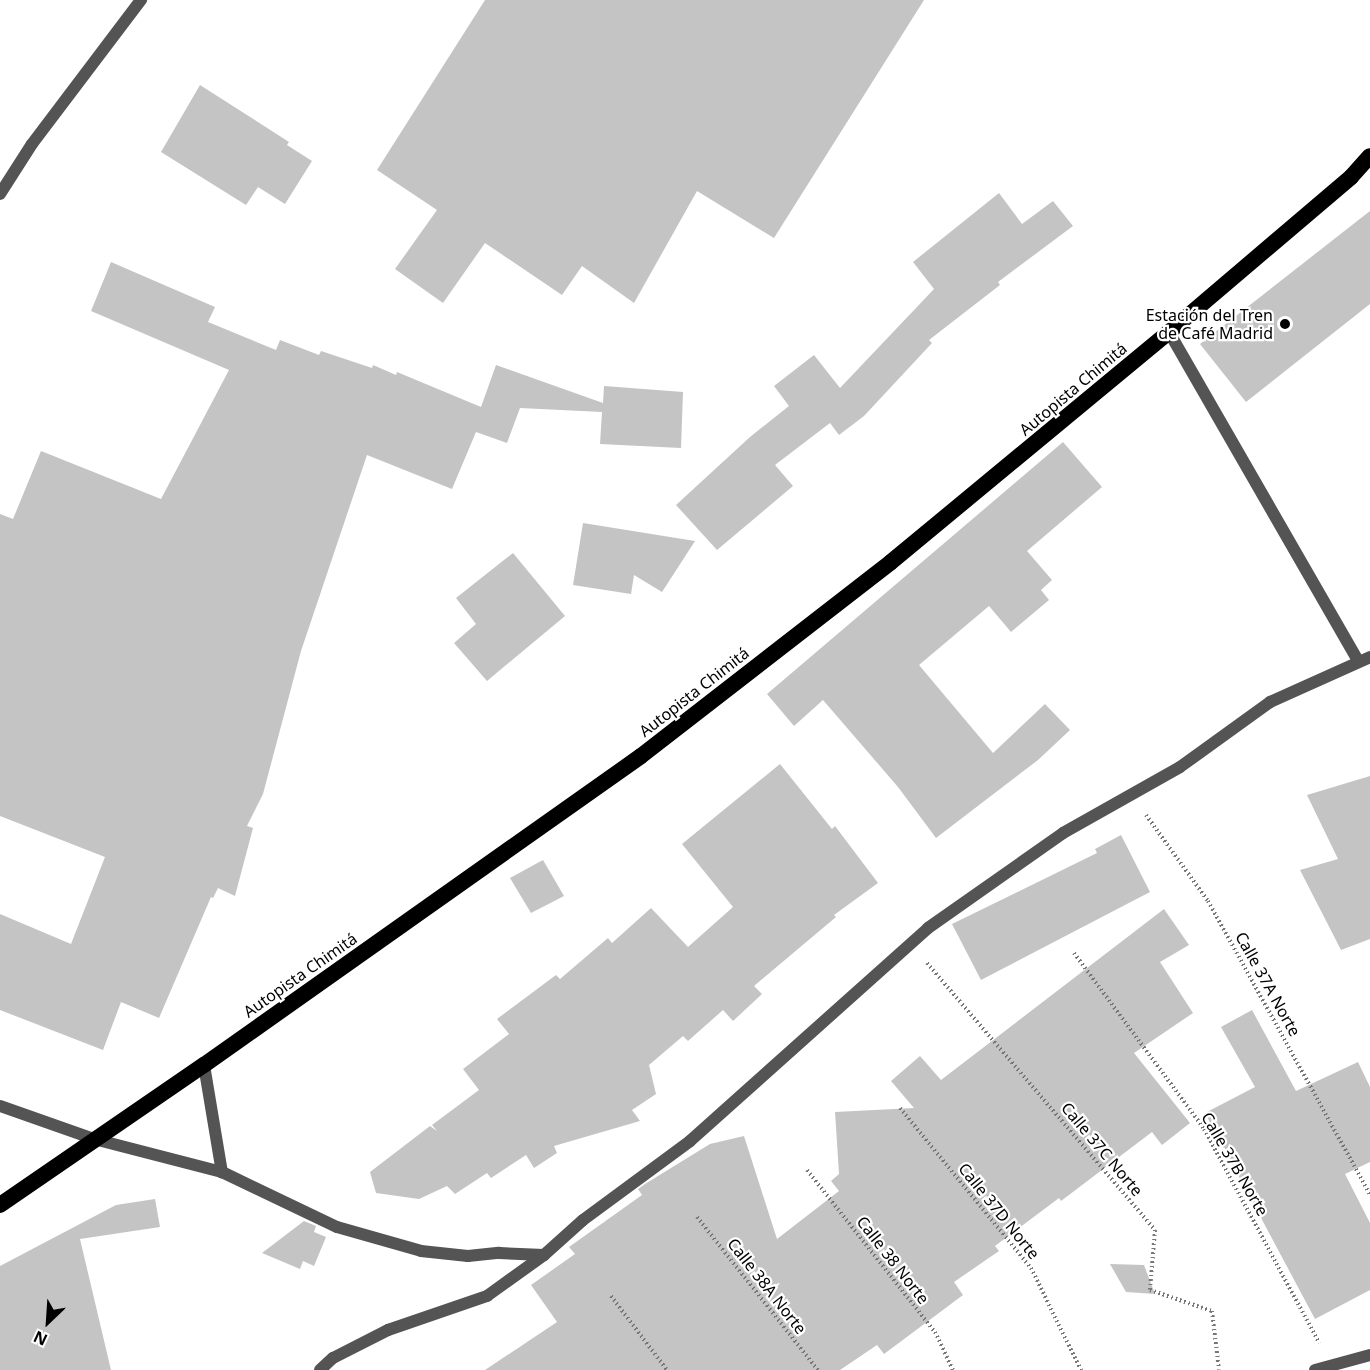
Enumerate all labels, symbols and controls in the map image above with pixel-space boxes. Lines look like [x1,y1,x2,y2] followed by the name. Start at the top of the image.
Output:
[1146,305,1273,343] place label: Estación del Tren de Café Madrid
[1278,317,1292,331] marker: Estación del Tren de Café Madrid
[1015,339,1131,439] street label: Autopista Chimitá
[635,643,753,741] street label: Autopista Chimitá
[1231,928,1305,1040] street label: Calle 37A Norte
[240,929,360,1021] street label: Autopista Chimitá
[1057,1098,1147,1200] street label: Calle 37C Norte
[1198,1109,1272,1219] street label: Calle 37B Norte
[954,1159,1044,1263] street label: Calle 37D Norte
[853,1212,933,1308] street label: Calle 38 Norte
[724,1234,810,1338] street label: Calle 38A Norte
[18,1292,78,1352] north arrow
[30,1326,51,1351] text: N

